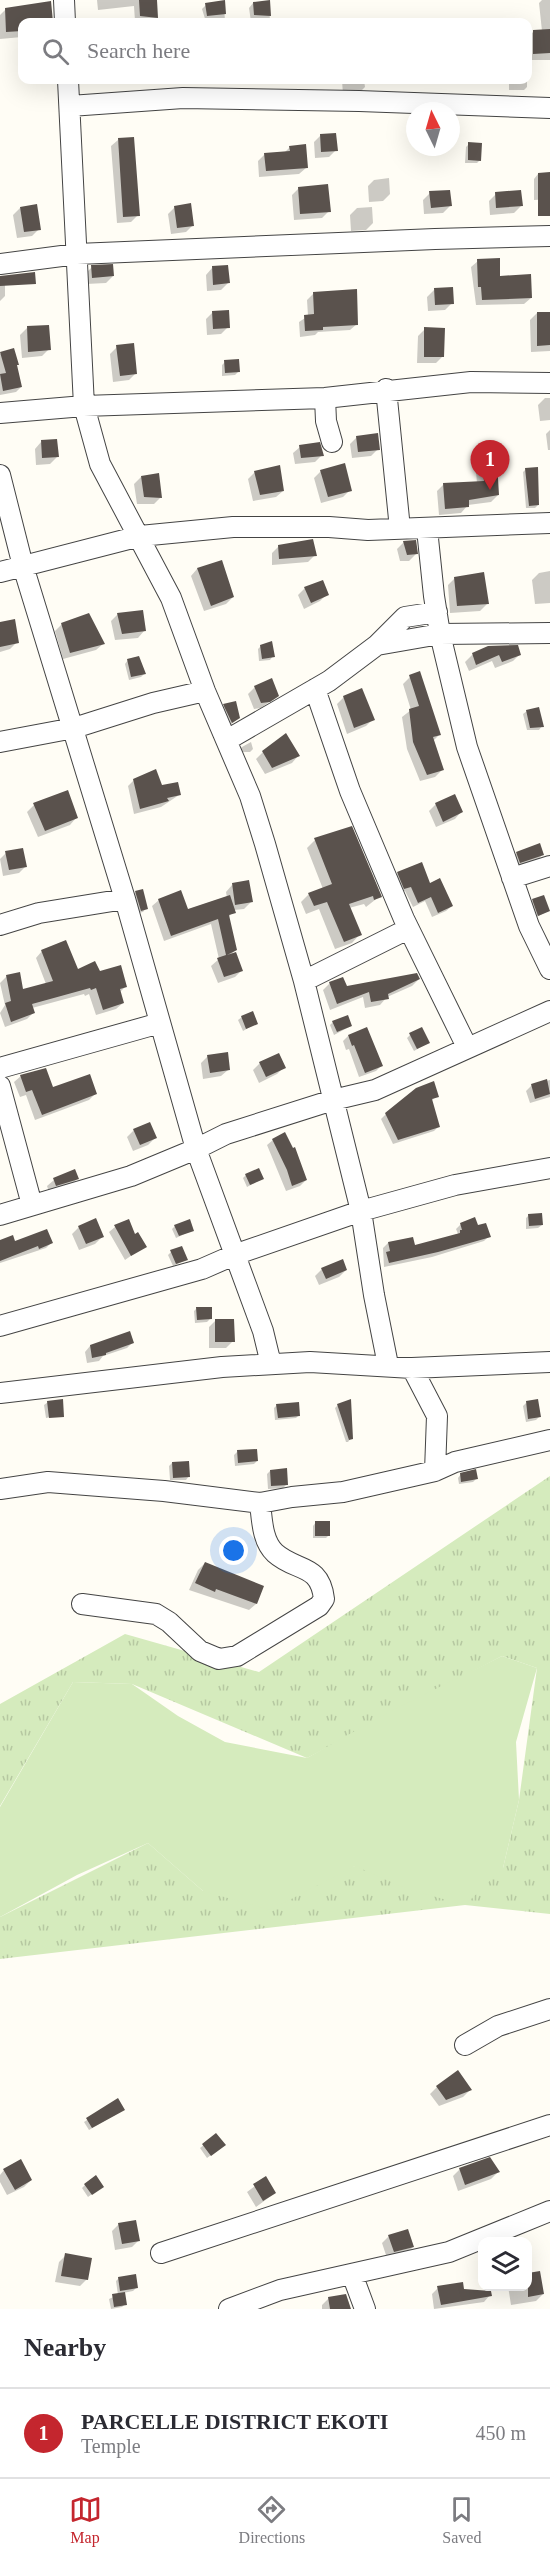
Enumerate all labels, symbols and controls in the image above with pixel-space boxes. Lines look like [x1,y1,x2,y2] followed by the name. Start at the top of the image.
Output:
[18,18,532,84] search box
[39,35,72,68] icon: search
[87,38,190,63] text: Search here
[406,102,460,156] north arrow
[470,440,510,490] pin: 1
[219,1536,248,1565] your location
[478,2237,532,2291] map controls
[478,2237,532,2291] button: layers
[24,2333,106,2362] text: Nearby
[81,2409,388,2434] text: PARCELLE DISTRICT EKOTI
[39,2422,49,2444] text: 1
[475,2422,526,2444] text: 450 m
[81,2435,141,2457] text: Temple
[69,2493,102,2547] tab: Map
[239,2493,305,2547] tab: Directions
[442,2493,481,2547] tab: Saved

